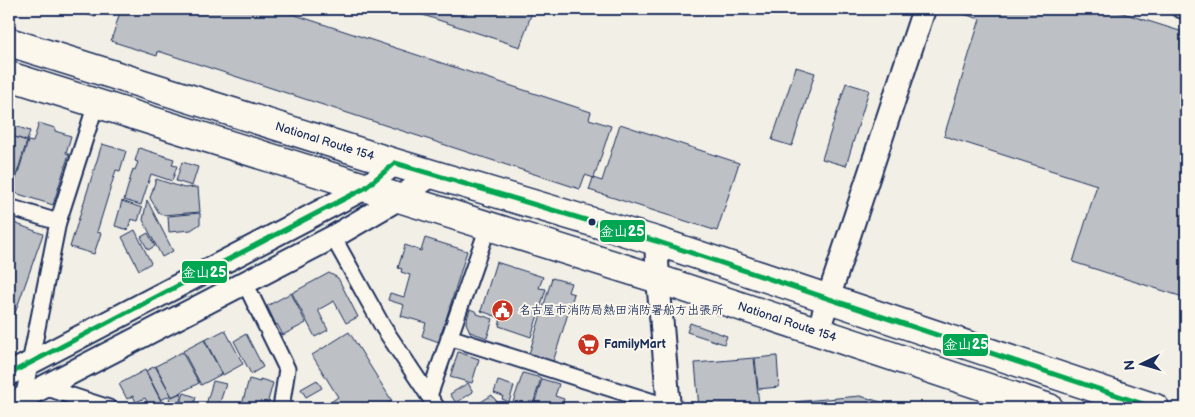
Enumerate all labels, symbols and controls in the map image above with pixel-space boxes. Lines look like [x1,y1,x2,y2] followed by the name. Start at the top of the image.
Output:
[273,118,377,164] street label: National Route 154
[587,217,597,227] unlabelled marker
[599,219,646,243] line badge: 金山25
[600,223,644,240] text: 金山25
[181,260,228,284] line badge: 金山25
[182,264,226,281] text: 金山25
[491,298,515,322] public building icon: 名古屋市消防局熱田消防署船方出張所
[736,298,839,345] street label: National Route 154
[519,303,724,318] place label: 名古屋市消防局熱田消防署船方出張所
[576,332,600,356] supermarket icon: FamilyMart
[942,333,989,357] line badge: 金山25
[944,336,988,353] text: 金山25
[604,337,666,352] place label: FamilyMart
[1118,340,1168,390] north arrow
[1121,359,1138,371] text: N

